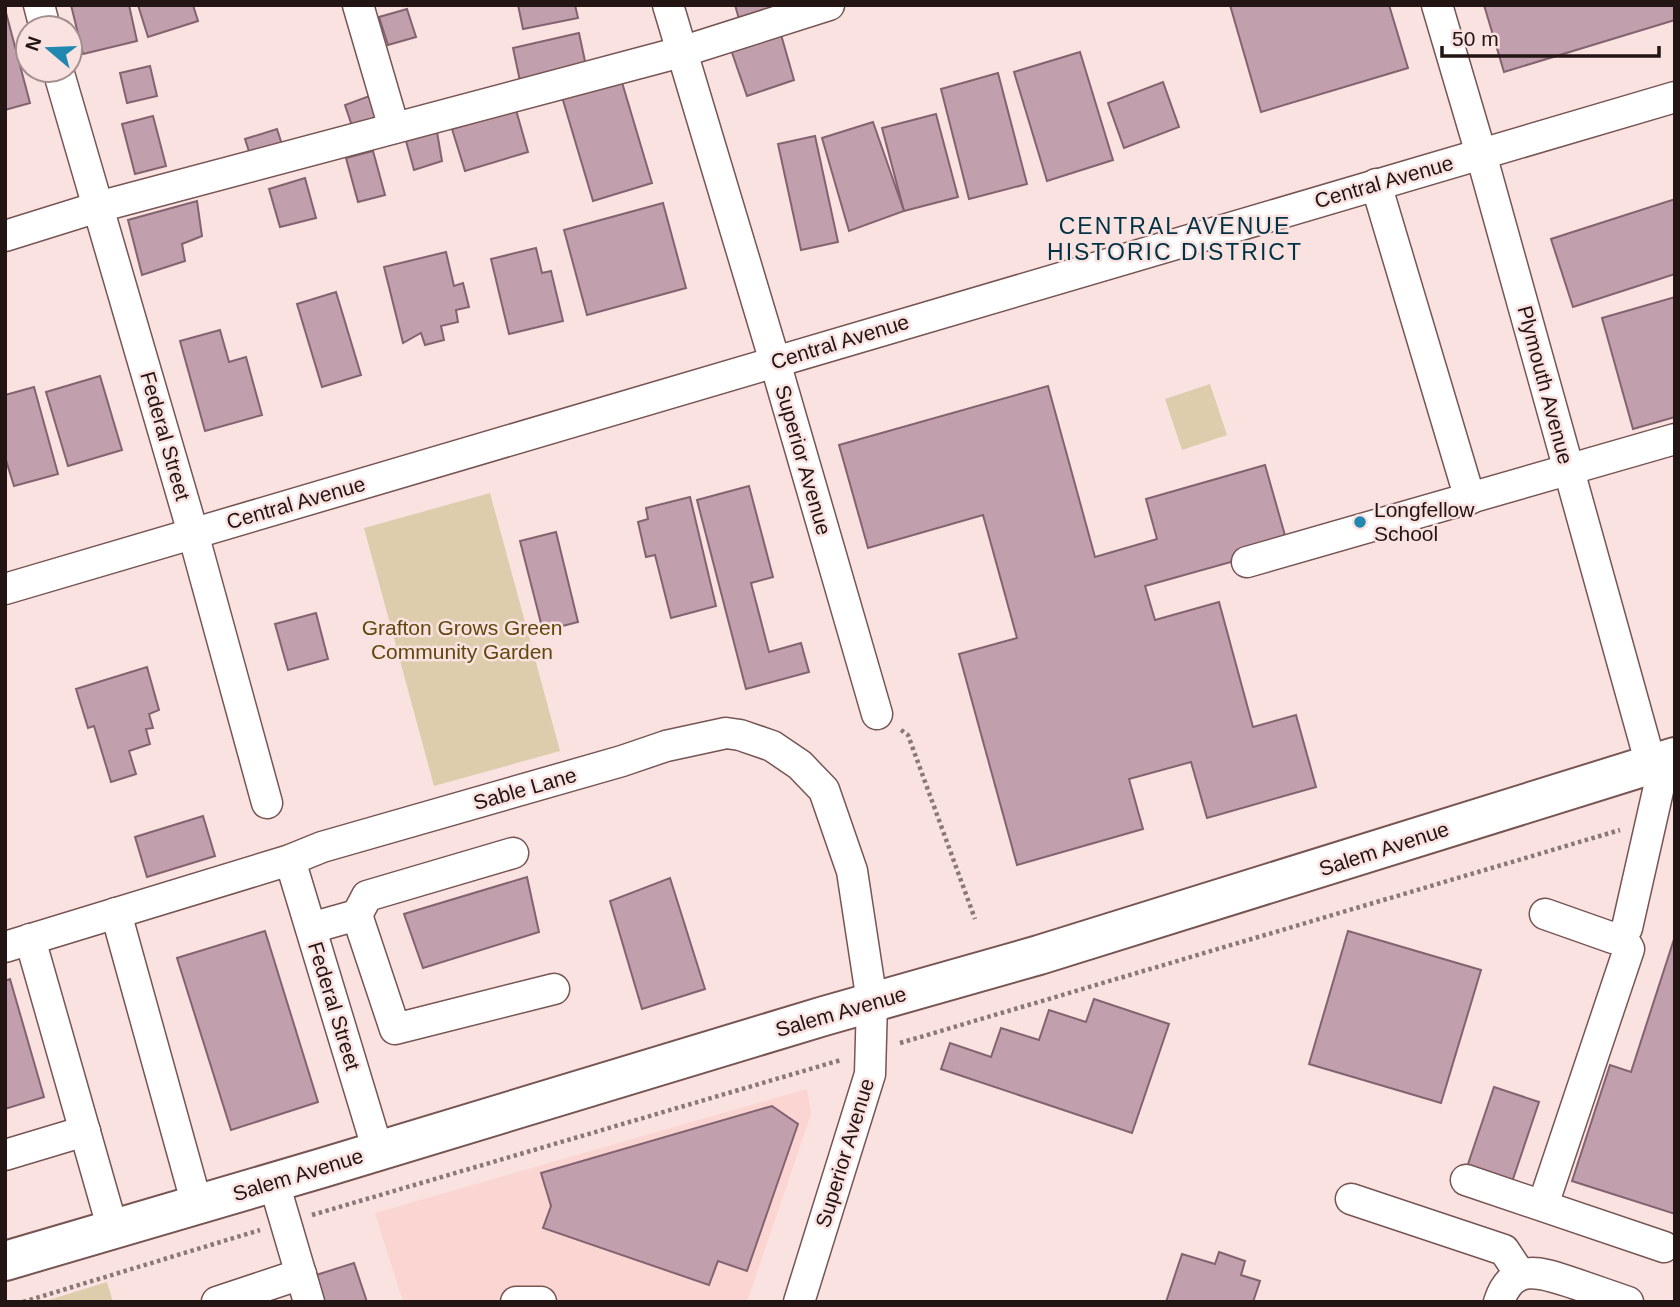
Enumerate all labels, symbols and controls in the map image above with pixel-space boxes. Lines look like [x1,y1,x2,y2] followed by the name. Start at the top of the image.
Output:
[14,14,84,84] north arrow
[1442,14,1659,58] scale bar
[1452,27,1499,50] text: 50 m
[21,34,46,54] text: N
[1312,151,1456,212] street label: Central Avenue
[1047,213,1303,265] district label: CENTRAL AVENUE HISTORIC DISTRICT
[1513,303,1578,467] street label: Plymouth Avenue
[768,310,912,373] street label: Central Avenue
[136,369,195,503] street label: Federal Street
[771,382,836,537] street label: Superior Avenue
[224,472,368,533] street label: Central Avenue
[1374,498,1475,545] place label: Longfellow School
[1352,514,1368,530] marker: Longfellow School
[362,616,562,663] park label: Grafton Grows Green Community Garden
[471,763,579,814] street label: Sable Lane
[1316,817,1452,880] street label: Salem Avenue
[304,939,365,1073] street label: Federal Street
[773,982,909,1041] street label: Salem Avenue
[811,1075,878,1230] street label: Superior Avenue
[230,1144,366,1205] street label: Salem Avenue

